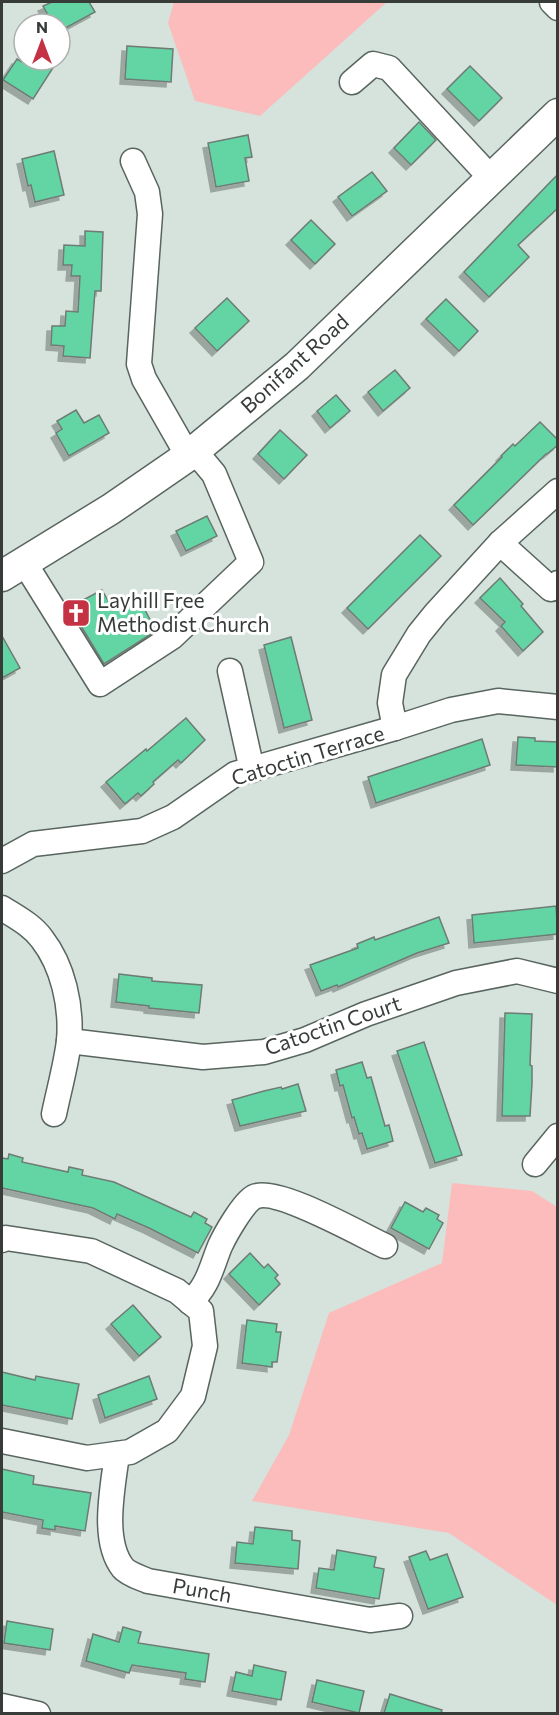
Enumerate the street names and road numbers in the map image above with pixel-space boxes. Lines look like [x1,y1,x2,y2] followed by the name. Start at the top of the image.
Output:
[235,308,353,418] street label: Bonifant Road
[228,719,387,790] street label: Catoctin Terrace
[261,990,404,1060] street label: Catoctin Court
[171,1572,234,1607] street label: Punch

